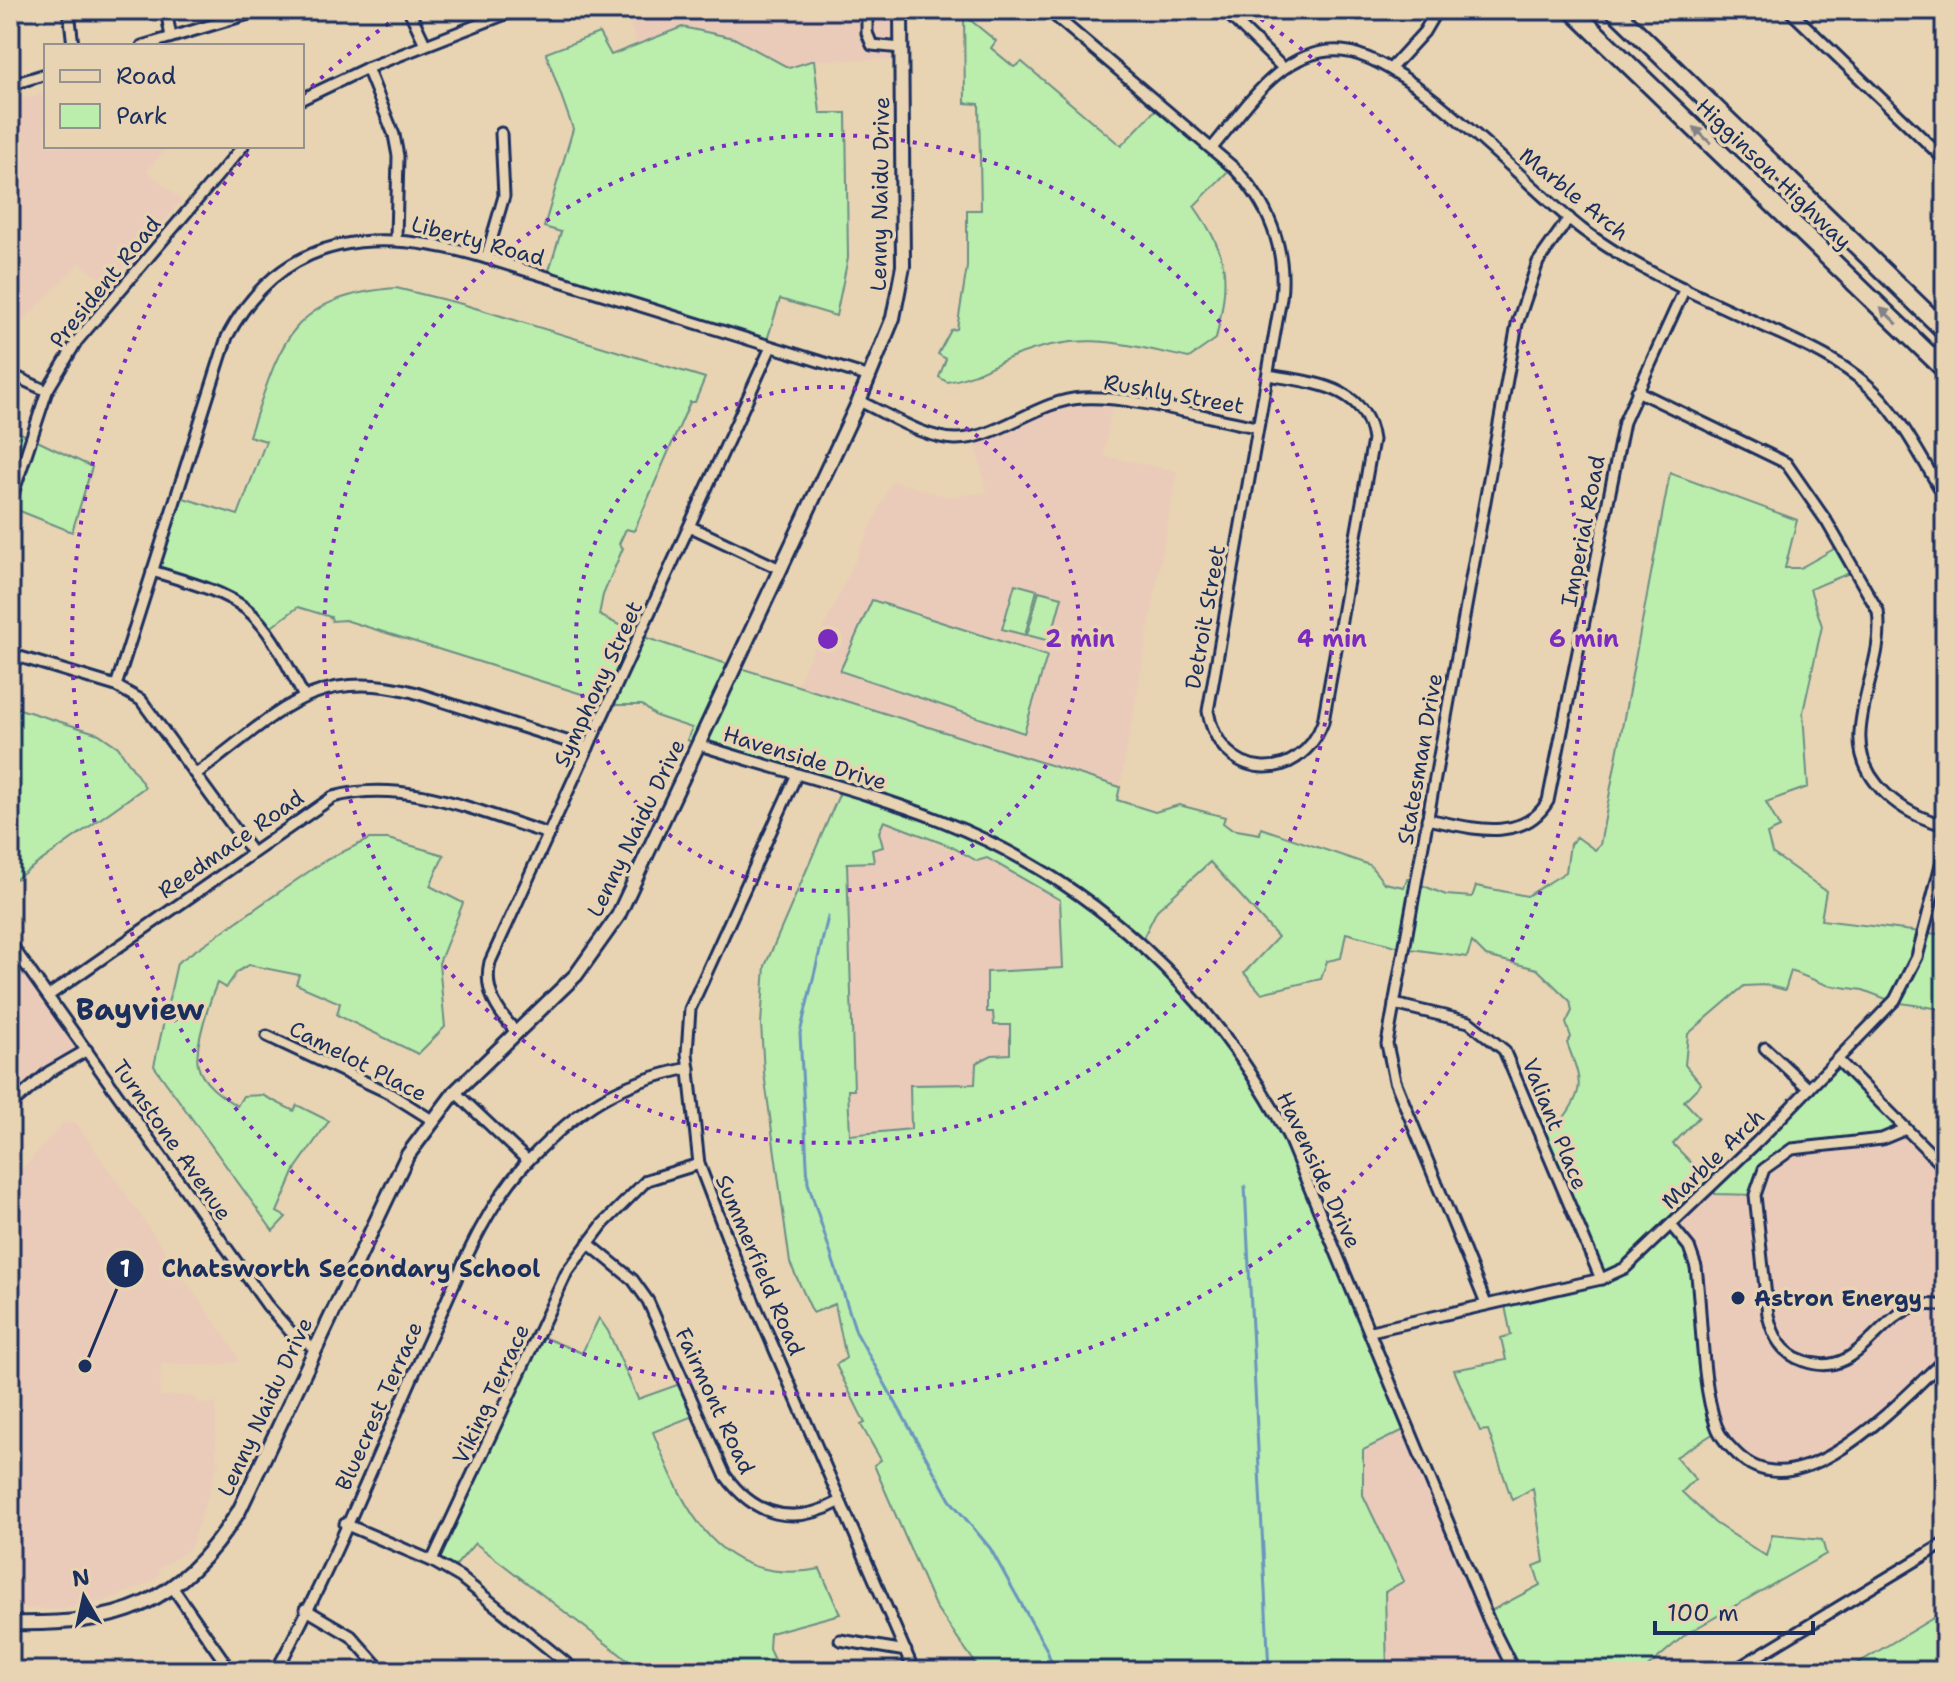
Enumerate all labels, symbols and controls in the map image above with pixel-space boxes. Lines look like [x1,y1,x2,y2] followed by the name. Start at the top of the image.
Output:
[44,44,304,148] legend
[116,60,176,92] text: Road
[1690,92,1858,256] street label: Higginson Highway
[864,96,896,292] street label: Lenny Naidu Drive
[116,100,168,132] text: Park
[1693,126,1712,144] one-way arrow
[1513,141,1635,247] street label: Marble Arch
[408,209,548,273] street label: Liberty Road
[43,210,167,354] street label: President Road
[1880,307,1899,325] one-way arrow
[1101,367,1247,421] street label: Rushly Street
[1554,453,1612,609] street label: Imperial Road
[1178,543,1232,691] street label: Detroit Street
[547,596,649,772] street label: Symphony Street
[1045,623,1115,655] text: 2 min
[1297,623,1367,655] text: 4 min
[1549,623,1619,655] text: 6 min
[814,625,842,653] centre of rings
[1391,671,1449,847] street label: Statesman Drive
[720,719,890,797] street label: Havenside Drive
[580,734,692,922] street label: Lenny Naidu Drive
[152,783,310,905] street label: Reedmace Road
[76,989,204,1030] district label: Bayview
[284,1014,432,1108] street label: Camelot Place
[106,1054,238,1226] street label: Turnstone Avenue
[1516,1054,1594,1194] street label: Valiant Place
[1270,1087,1368,1253] street label: Havenside Drive
[1655,1102,1771,1216] street label: Marble Arch
[709,1170,811,1360] street label: Summerfield Road
[105,1245,556,1293] callout: Chatsworth Secondary School
[120,1253,130,1285] text: 1
[162,1253,540,1285] text: Chatsworth Secondary School
[1754,1284,1922,1313] place label: Astron Energy
[1729,1289,1747,1307] marker: Astron Energy
[211,1313,319,1501] street label: Lenny Naidu Drive
[329,1317,429,1495] street label: Bluecrest Terrace
[446,1319,536,1469] street label: Viking Terrace
[668,1323,762,1479] street label: Fairmont Road
[44,1557,124,1637] north arrow
[70,1562,92,1593] text: N
[1655,1585,1813,1635] scale bar
[1667,1597,1739,1629] text: 100 m

